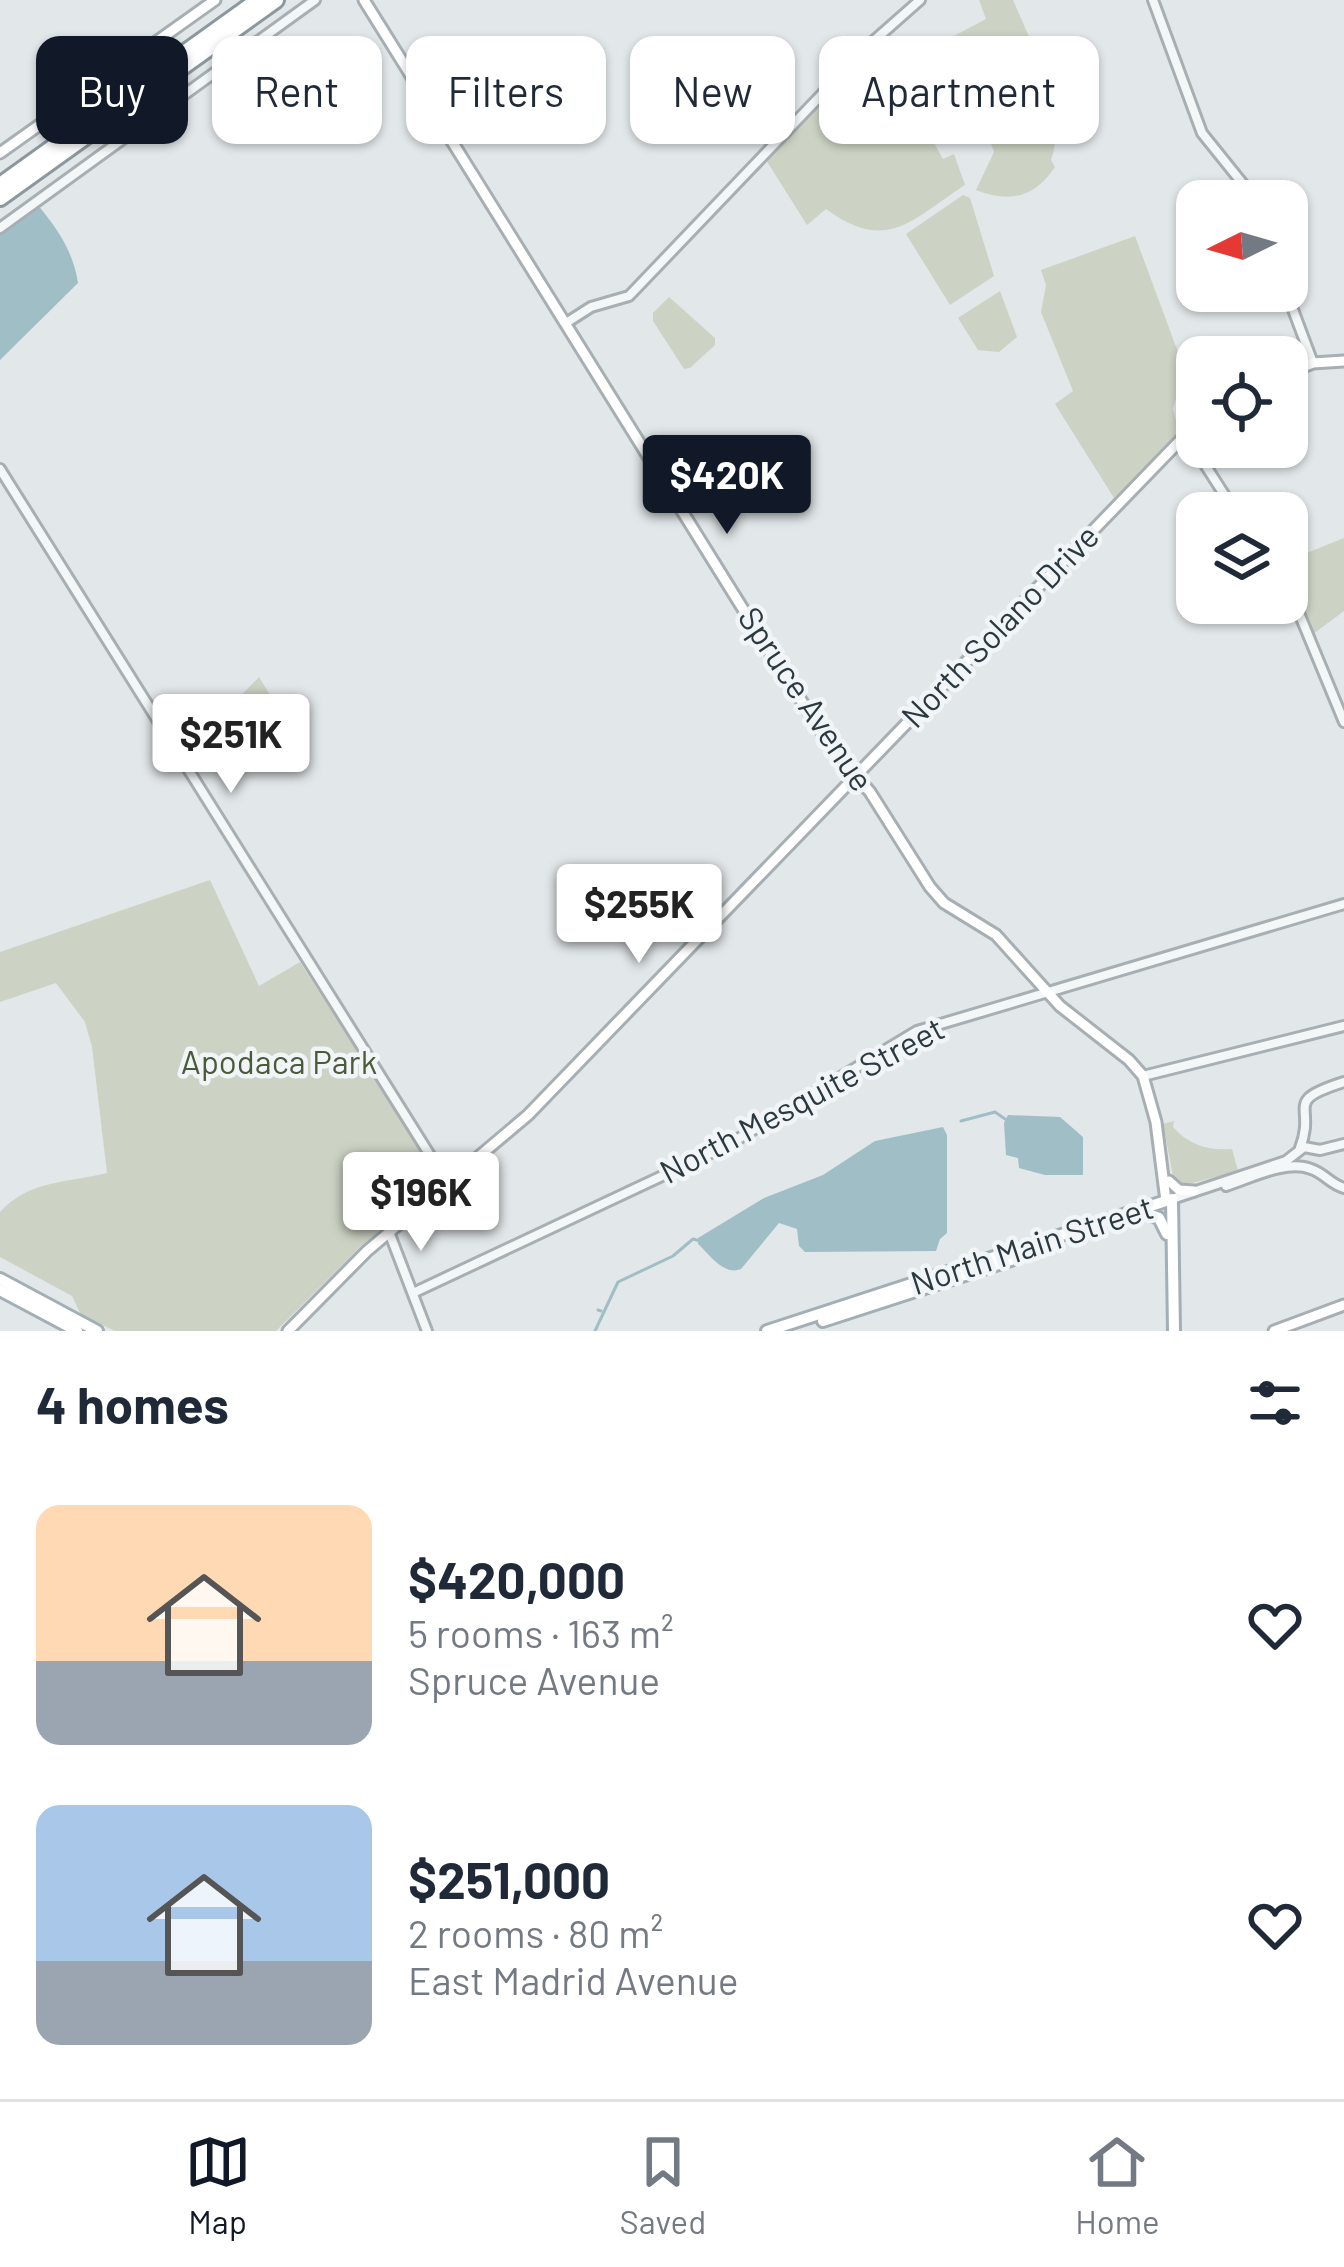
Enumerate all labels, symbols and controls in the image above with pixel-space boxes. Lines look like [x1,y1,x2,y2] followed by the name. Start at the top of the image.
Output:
[36,36,188,144] chip: Buy
[212,36,382,144] chip: Rent
[406,36,606,144] chip: Filters
[630,36,795,144] chip: New
[819,36,1099,144] chip: Apartment
[1176,180,1308,312] north arrow
[1176,180,1308,624] map controls
[1176,336,1308,468] button: locate
[643,435,811,537] pin: $420K
[670,450,784,497] text: $420K
[1176,492,1308,624] button: layers
[892,516,1106,735] street label: North Solano Drive
[731,599,883,798] street label: Spruce Avenue
[147,694,315,796] pin: $251K
[180,709,282,756] text: $251K
[555,864,723,966] pin: $255K
[584,879,694,926] text: $255K
[653,1007,950,1191] street label: North Mesquite Street
[181,1041,377,1081] park label: Apodaca Park
[337,1152,505,1254] pin: $196K
[370,1167,472,1214] text: $196K
[905,1186,1158,1302] street label: North Main Street
[1242,1370,1308,1436] icon: filters
[36,1373,229,1434] text: 4 homes
[408,1548,625,1609] text: $420,000
[132,1553,276,1697] icon: home
[1242,1592,1308,1658] icon: heart
[408,1609,674,1656] text: 5 rooms · 163 m²
[408,1656,660,1703] text: Spruce Avenue
[408,1848,610,1909] text: $251,000
[132,1853,276,1997] icon: home
[1242,1892,1308,1958] icon: heart
[408,1909,663,1956] text: 2 rooms · 80 m²
[408,1956,739,2003] text: East Madrid Avenue
[185,2129,251,2241] tab: Map
[620,2129,706,2241] tab: Saved
[1075,2129,1159,2241] tab: Home

